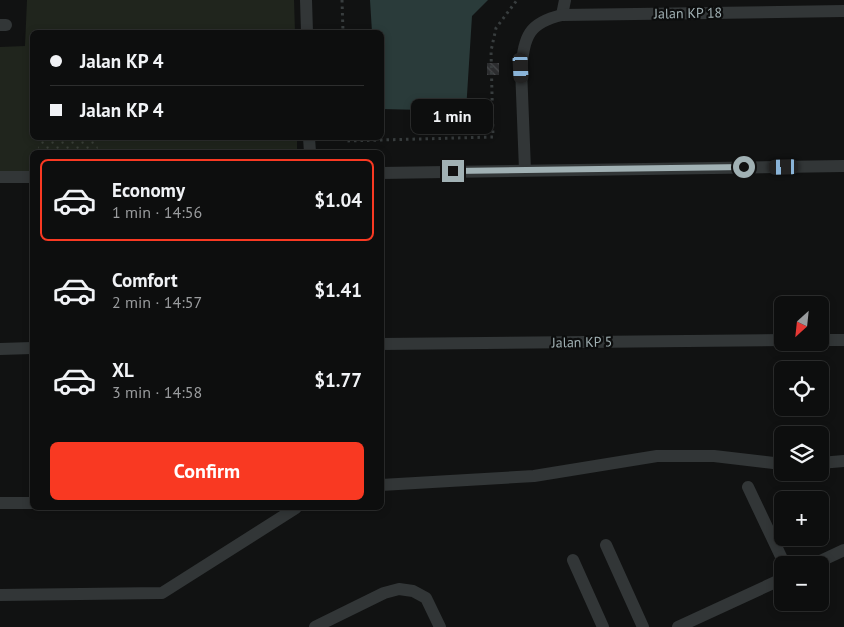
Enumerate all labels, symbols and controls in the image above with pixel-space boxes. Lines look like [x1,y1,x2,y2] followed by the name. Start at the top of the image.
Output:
[653,3,722,23] street label: Jalan KP 18
[80,49,163,73] text: Jalan KP 4
[512,53,529,83] car
[80,98,163,122] text: Jalan KP 4
[412,99,494,134] callout: 1 min
[432,106,472,126] text: 1 min
[733,156,755,178] route start
[768,159,799,175] car
[442,160,464,182] route end
[52,178,97,223] icon: car
[112,178,185,202] text: Economy
[314,188,362,212] text: $1.04
[112,202,202,222] text: 1 min · 14:56
[52,268,97,313] icon: car
[112,268,178,292] text: Comfort
[314,278,362,302] text: $1.41
[112,292,202,312] text: 2 min · 14:57
[774,296,829,351] north arrow
[774,296,829,611] map controls
[551,332,612,352] street label: Jalan KP 5
[52,358,97,403] icon: car
[112,358,134,382] text: XL
[774,361,829,416] button: locate
[314,368,362,392] text: $1.77
[112,382,202,402] text: 3 min · 14:58
[774,426,829,481] button: layers
[50,442,364,500] button: Confirm
[774,491,829,546] button: +
[774,556,829,611] button: −

